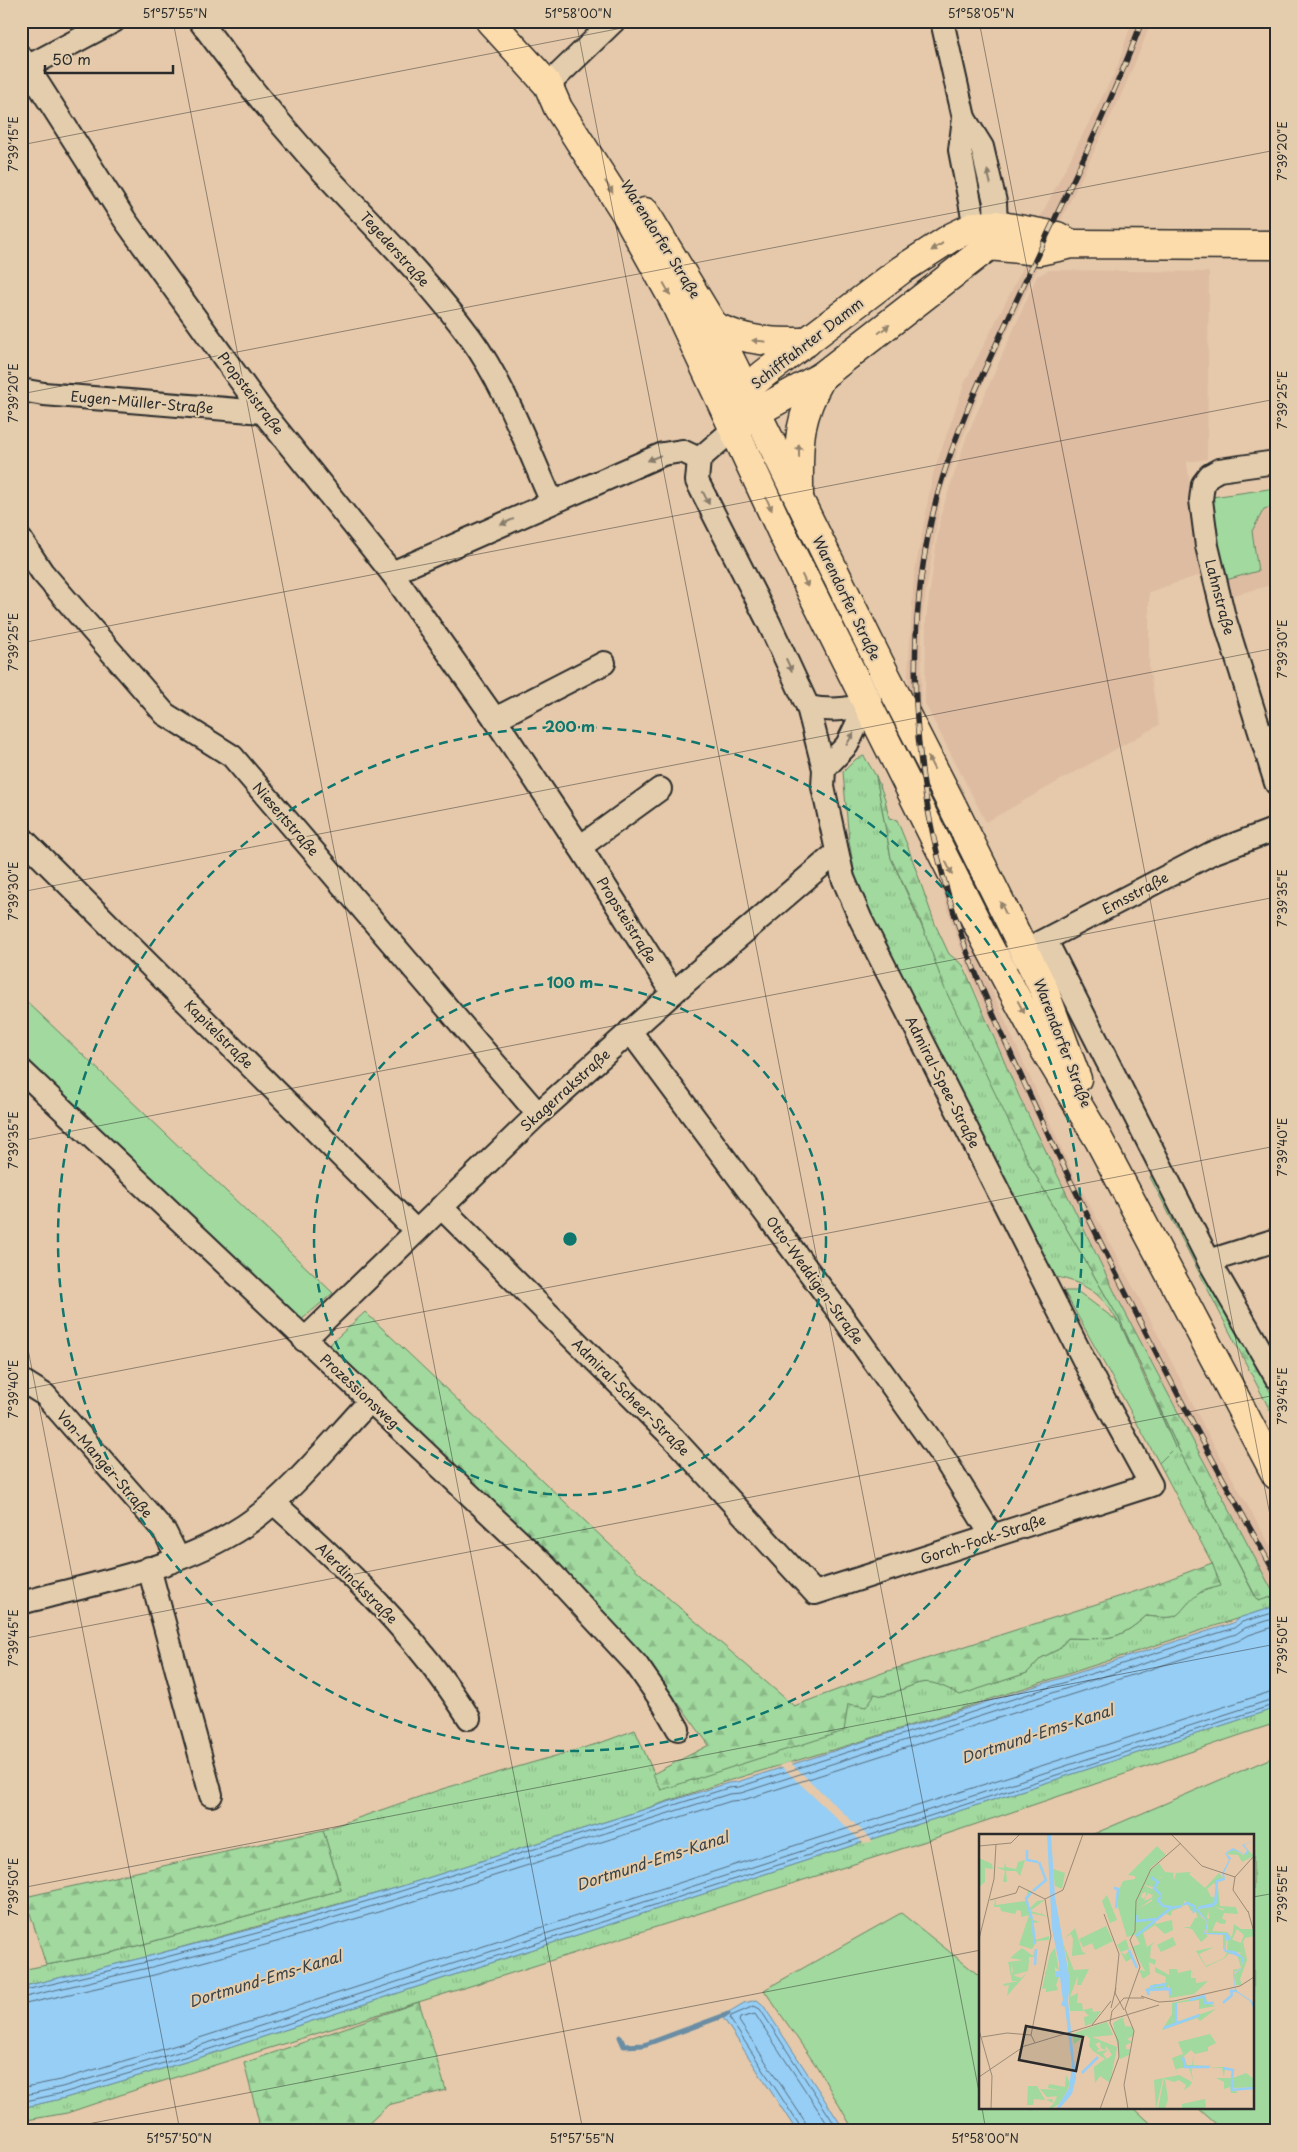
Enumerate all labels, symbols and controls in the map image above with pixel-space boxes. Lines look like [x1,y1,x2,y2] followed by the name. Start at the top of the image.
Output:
[143,4,207,22] text: 51°57'55"N
[544,4,612,22] text: 51°58'00"N
[948,4,1014,22] text: 51°58'05"N
[45,42,172,74] scale bar
[52,47,91,70] text: 50 m
[4,116,22,172] text: 7°39'15"E
[1273,121,1291,181] text: 7°39'20"E
[985,169,993,184] one-way arrow
[616,176,706,302] street label: Warendorfer Straße
[604,180,613,193] one-way arrow
[355,207,435,291] street label: Tegederstraße
[931,242,944,251] one-way arrow
[663,282,672,296] one-way arrow
[746,292,868,394] street label: Schifffahrter Damm
[877,324,891,334] one-way arrow
[751,337,767,345] one-way arrow
[213,347,289,439] street label: Propsteistraße
[4,363,22,423] text: 7°39'20"E
[1273,371,1291,429] text: 7°39'25"E
[70,385,214,419] street label: Eugen-Müller-Straße
[795,442,803,458] one-way arrow
[646,455,661,463] one-way arrow
[702,491,710,505] one-way arrow
[766,497,774,511] one-way arrow
[500,519,514,527] one-way arrow
[808,532,886,664] street label: Warendorfer Straße
[1200,557,1240,637] street label: Lahnstraße
[802,574,810,588] one-way arrow
[4,613,22,671] text: 7°39'25"E
[1273,619,1291,679] text: 7°39'30"E
[785,658,793,672] one-way arrow
[545,714,595,737] text: 200 m
[845,733,854,746] one-way arrow
[927,756,935,770] one-way arrow
[248,777,324,861] street label: Niesertstraße
[4,861,22,921] text: 7°39'30"E
[945,861,953,875] one-way arrow
[1098,867,1172,919] street label: Emsstraße
[1273,869,1291,927] text: 7°39'35"E
[592,873,662,967] street label: Propsteistraße
[999,901,1007,916] one-way arrow
[547,970,593,993] text: 100 m
[1029,976,1097,1110] street label: Warendorfer Straße
[180,995,258,1073] street label: Kapitelstraße
[1017,1001,1026,1014] one-way arrow
[901,1012,985,1152] street label: Admiral-Spee-Straße
[515,1044,615,1136] street label: Skagerrakstraße
[4,1111,22,1169] text: 7°39'35"E
[1273,1118,1291,1176] text: 7°39'40"E
[761,1211,869,1349] street label: Otto-Weddigen-Straße
[561,1230,579,1248] centre of rings
[567,1333,695,1461] street label: Admiral-Scheer-Straße
[316,1349,404,1433] street label: Prozessionsweg
[4,1360,22,1418] text: 7°39'40"E
[1273,1367,1291,1425] text: 7°39'45"E
[52,1406,158,1522] street label: Von-Manger-Straße
[918,1509,1048,1569] street label: Gorch-Fock-Straße
[311,1537,403,1629] street label: Alerdinckstraße
[4,1609,22,1667] text: 7°39'45"E
[1273,1616,1291,1674] text: 7°39'50"E
[958,1697,1119,1768] water label: Dortmund-Ems-Kanal
[573,1824,734,1895] water label: Dortmund-Ems-Kanal
[979,1834,1254,2110] inset map
[4,1858,22,1916] text: 7°39'50"E
[1273,1865,1291,1923] text: 7°39'55"E
[186,1943,347,2012] water label: Dortmund-Ems-Kanal
[146,2129,212,2147] text: 51°57'50"N
[550,2129,614,2147] text: 51°57'55"N
[951,2129,1019,2147] text: 51°58'00"N

